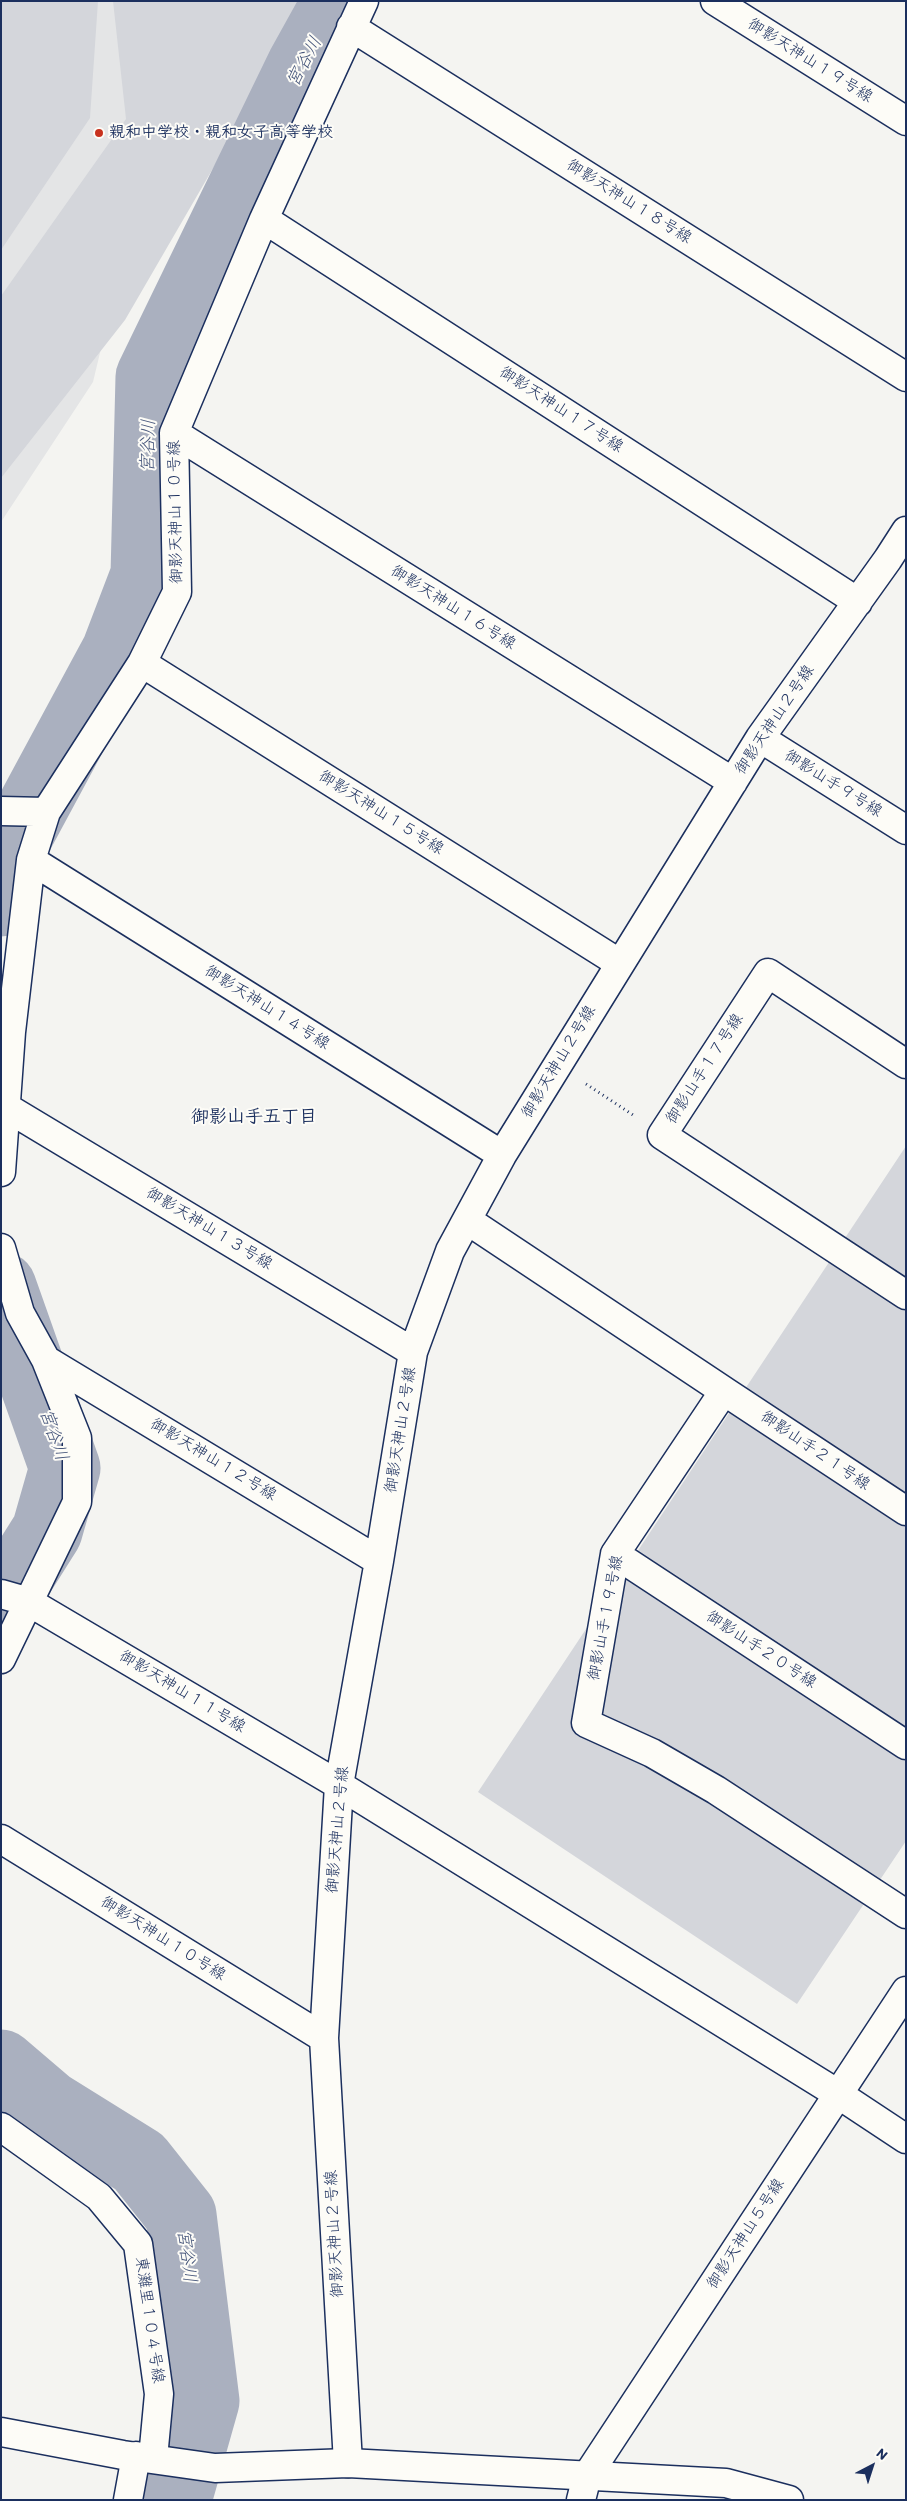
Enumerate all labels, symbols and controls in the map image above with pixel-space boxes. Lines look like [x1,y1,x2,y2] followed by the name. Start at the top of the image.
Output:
[744,15,876,107] street label: 御影天神山１９号線
[283,33,327,91] water label: 宮谷川
[109,123,333,143] place label: 親和中学校・親和女子高等学校
[93,127,105,139] marker: 親和中学校・親和女子高等学校
[563,156,695,248] street label: 御影天神山１８号線
[495,363,627,457] street label: 御影天神山１７号線
[138,419,160,473] water label: 宮谷川
[165,440,187,584] street label: 御影天神山１０号線
[387,562,519,654] street label: 御影天神山１６号線
[731,662,819,778] street label: 御影天神山２号線
[780,746,886,822] street label: 御影山手９号線
[315,767,447,859] street label: 御影天神山１５号線
[201,962,333,1054] street label: 御影天神山１４号線
[518,1002,600,1122] street label: 御影天神山２号線
[662,1010,748,1128] street label: 御影山手１７号線
[191,1106,317,1128] district label: 御影山手五丁目
[142,1184,276,1274] street label: 御影天神山１３号線
[382,1365,420,1495] street label: 御影天神山２号線
[34,1406,72,1464] water label: 宮谷川
[757,1407,873,1495] street label: 御影山手２１号線
[146,1415,280,1505] street label: 御影天神山１２号線
[584,1553,628,1683] street label: 御影山手１９号線
[702,1607,820,1693] street label: 御影山手２０号線
[115,1647,249,1737] street label: 御影天神山１１号線
[323,1765,353,1895] street label: 御影天神山２号線
[97,1893,229,1985] street label: 御影天神山１０号線
[322,2170,348,2298] street label: 御影天神山２号線
[703,2175,789,2293] street label: 御影天神山５号線
[172,2228,200,2284] water label: 宮谷川
[131,2255,167,2385] street label: 東灘里１０４号線
[847,2441,897,2491] north arrow
[873,2445,891,2464] text: N

